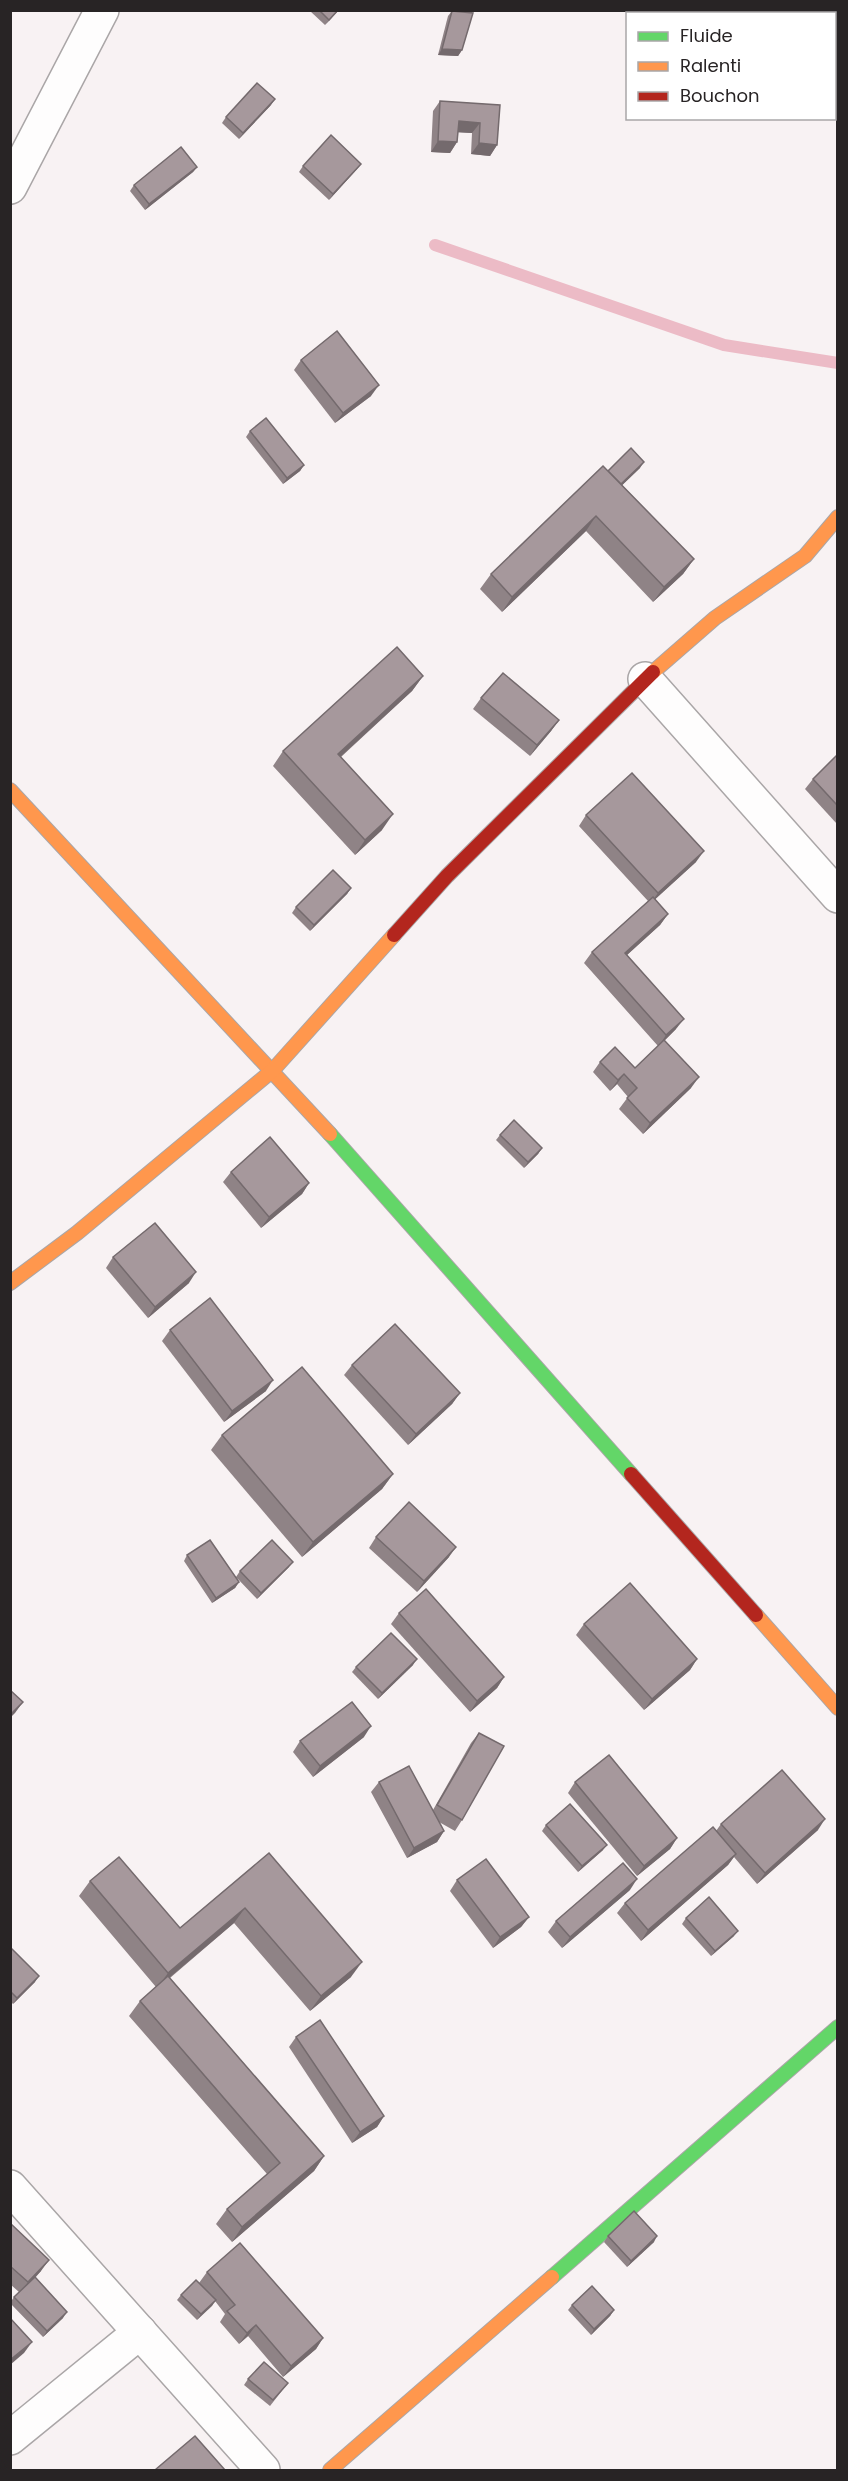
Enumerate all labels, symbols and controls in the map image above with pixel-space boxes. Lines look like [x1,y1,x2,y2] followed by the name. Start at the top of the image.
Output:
[626,12,836,120] legend
[680,23,733,48] text: Fluide
[680,53,741,78] text: Ralenti
[680,83,760,108] text: Bouchon

